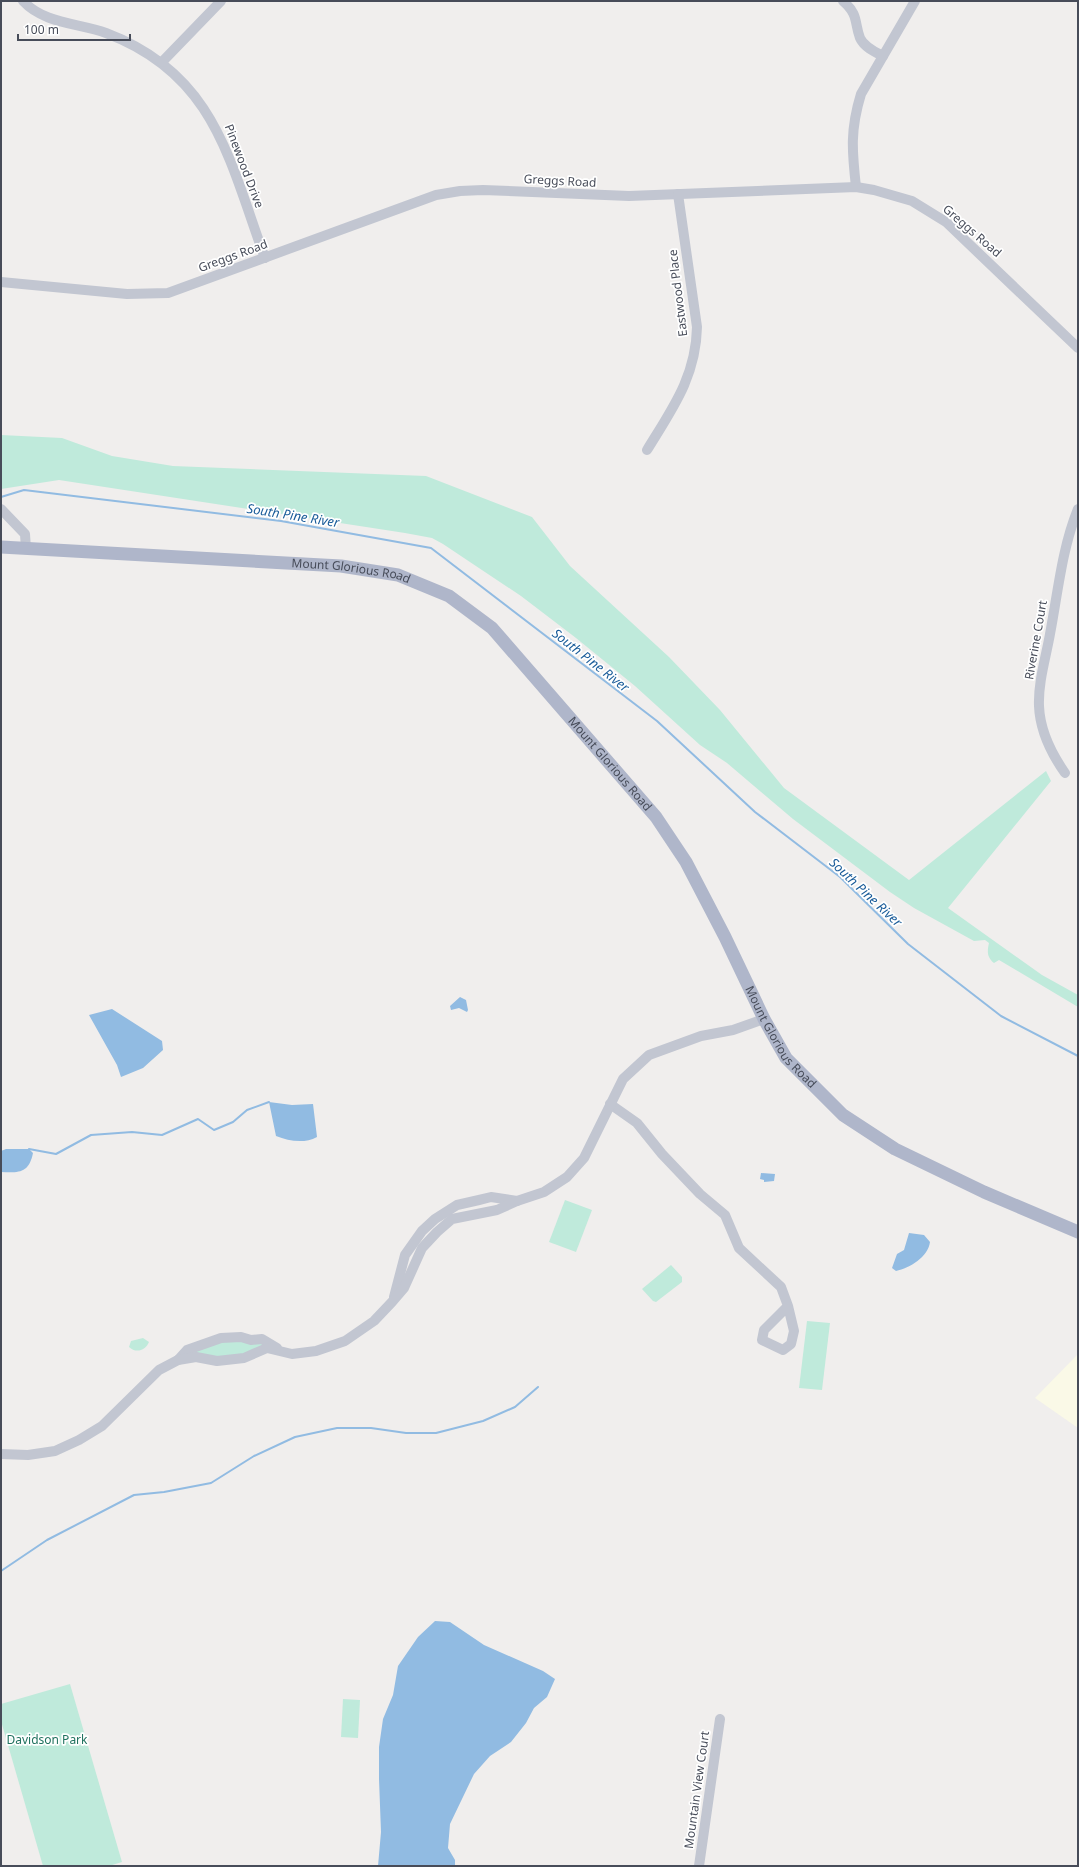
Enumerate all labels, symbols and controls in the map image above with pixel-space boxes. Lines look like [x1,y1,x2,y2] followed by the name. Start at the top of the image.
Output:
[18,16,130,42] scale bar
[24,21,59,38] text: 100 m
[221,121,268,210] street label: Pinewood Drive
[523,170,597,191] street label: Greggs Road
[939,200,1005,261] street label: Greggs Road
[196,235,270,276] street label: Greggs Road
[664,248,691,338] street label: Eastwood Place
[246,499,341,531] water label: South Pine River
[291,554,413,587] street label: Mount Glorious Road
[1020,598,1051,681] street label: Riverine Court
[549,624,634,696] water label: South Pine River
[565,713,656,815] street label: Mount Glorious Road
[826,854,907,931] water label: South Pine River
[741,983,820,1092] street label: Mount Glorious Road
[680,1729,713,1850] street label: Mountain View Court
[7,1731,88,1748] park label: Davidson Park

